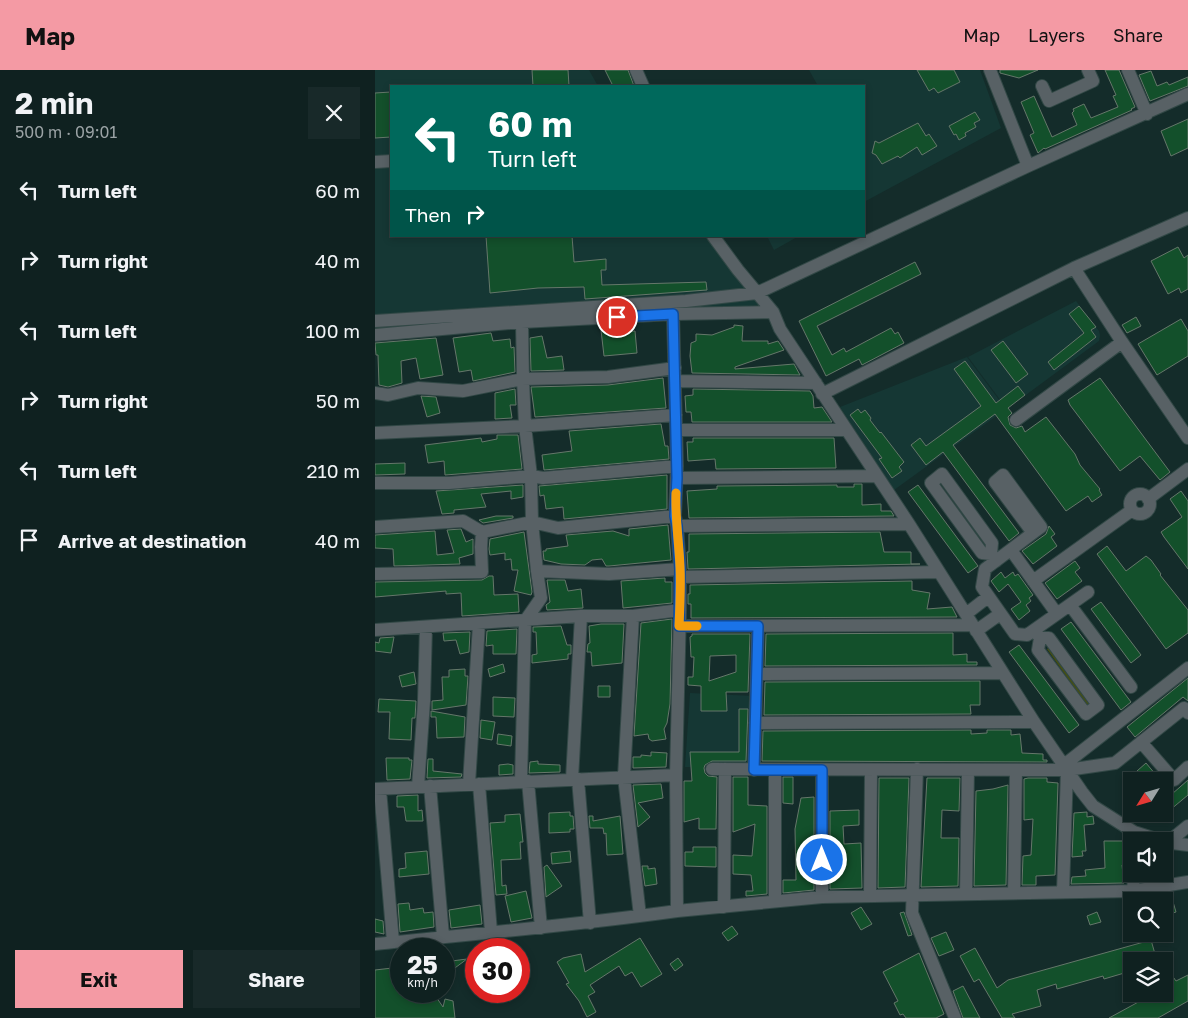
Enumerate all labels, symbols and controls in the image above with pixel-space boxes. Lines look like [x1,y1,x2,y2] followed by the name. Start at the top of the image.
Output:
[25,21,75,50] text: Map
[963,24,1000,46] text: Map
[1028,24,1085,46] text: Layers
[1113,24,1163,46] text: Share
[15,85,93,121] text: 2 min
[308,87,360,139] button: close
[488,103,572,145] text: 60 m
[405,105,470,170] icon: left
[15,122,117,142] text: 500 m · 09:01
[488,145,577,172] text: Turn left
[15,176,43,204] icon: left
[58,179,137,202] text: Turn left
[315,179,360,202] text: 60 m
[461,200,489,228] icon: right
[405,203,451,226] text: Then
[15,246,43,274] icon: right
[58,249,148,272] text: Turn right
[315,249,360,272] text: 40 m
[596,296,638,338] pin
[603,303,631,331] icon: arrive
[15,316,43,344] icon: left
[58,319,137,342] text: Turn left
[306,319,360,342] text: 100 m
[15,386,43,414] icon: right
[58,389,148,412] text: Turn right
[316,389,360,412] text: 50 m
[15,456,43,484] icon: left
[58,459,137,482] text: Turn left
[306,459,360,482] text: 210 m
[15,526,43,554] icon: arrive
[58,529,246,552] text: Arrive at destination
[315,529,360,552] text: 40 m
[1123,772,1173,822] north arrow
[1123,772,1173,1002] map controls
[1123,832,1173,882] button: sound
[795,833,847,885] position arrow
[1123,892,1173,942] button: search
[465,938,530,1003] speed limit sign: 30
[407,949,438,980] text: 25
[15,950,183,1008] button: Exit
[193,950,360,1008] button: Share
[1123,952,1173,1002] button: layers
[407,975,438,990] text: km/h

